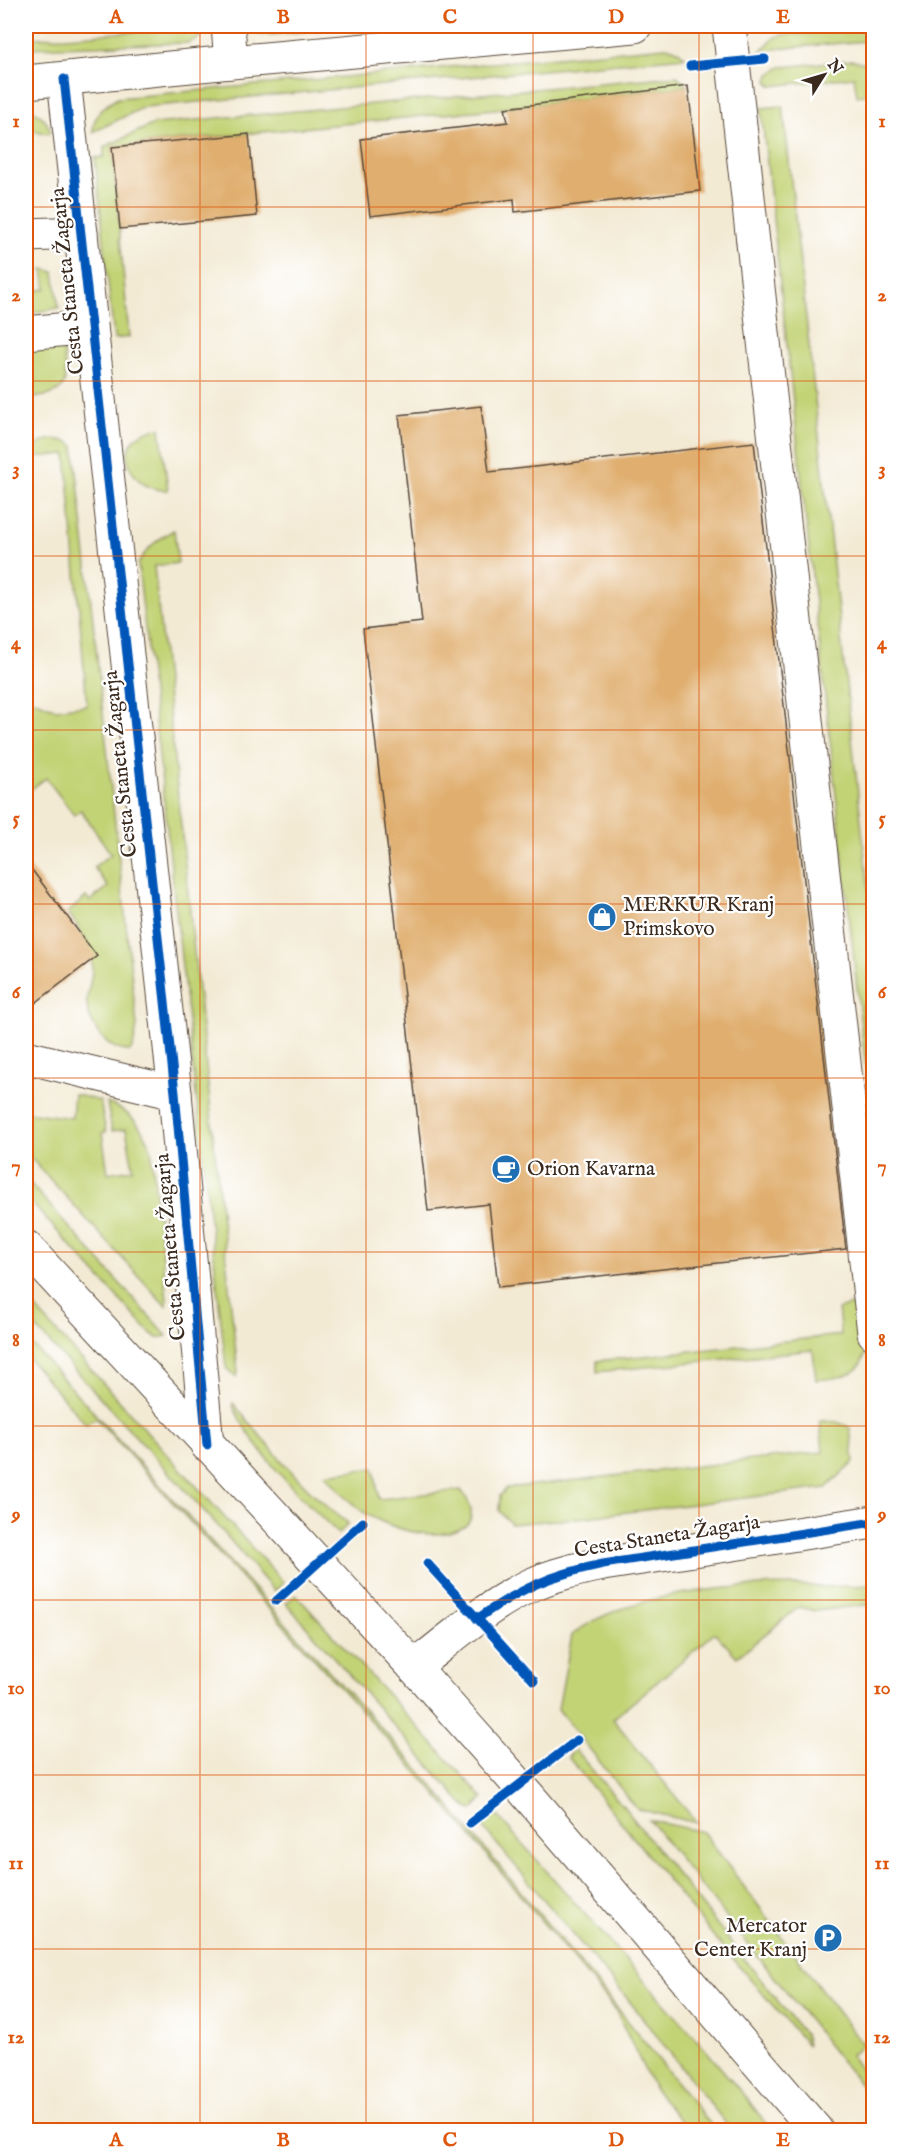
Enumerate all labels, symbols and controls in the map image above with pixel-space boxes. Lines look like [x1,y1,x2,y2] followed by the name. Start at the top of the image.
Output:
[108,5,124,30] text: A
[276,5,290,30] text: B
[443,5,457,30] text: C
[608,5,624,30] text: D
[776,5,790,30] text: E
[794,45,854,105] north arrow
[822,55,847,79] text: N
[12,109,20,134] text: 1
[878,109,886,134] text: 1
[45,185,91,376] street label: Cesta Staneta Žagarja
[11,283,21,308] text: 2
[877,283,887,308] text: 2
[12,457,20,482] text: 3
[878,457,886,482] text: 3
[11,631,22,656] text: 4
[877,631,888,656] text: 4
[98,668,144,859] street label: Cesta Staneta Žagarja
[12,806,20,831] text: 5
[878,806,886,831] text: 5
[623,892,774,943] place label: MERKUR Kranj Primskovo
[586,901,618,933] shop icon: MERKUR Kranj Primskovo
[12,980,22,1005] text: 6
[878,980,888,1005] text: 6
[149,1151,193,1342] street label: Cesta Staneta Žagarja
[490,1153,522,1185] cafe icon: Orion Kavarna
[11,1154,21,1179] text: 7
[877,1154,887,1179] text: 7
[527,1156,656,1183] place label: Orion Kavarna
[12,1328,20,1353] text: 8
[878,1328,886,1353] text: 8
[11,1502,21,1527] text: 9
[877,1502,887,1527] text: 9
[572,1509,763,1565] street label: Cesta Staneta Žagarja
[7,1676,25,1701] text: 10
[873,1676,891,1701] text: 10
[9,1851,23,1876] text: 11
[875,1851,889,1876] text: 11
[694,1913,807,1964] place label: Mercator Center Kranj
[812,1922,844,1954] parking icon: Mercator Center Kranj
[8,2025,25,2050] text: 12
[874,2025,891,2050] text: 12
[108,2128,124,2153] text: A
[276,2128,290,2153] text: B
[443,2128,457,2153] text: C
[608,2128,624,2153] text: D
[776,2128,790,2153] text: E

